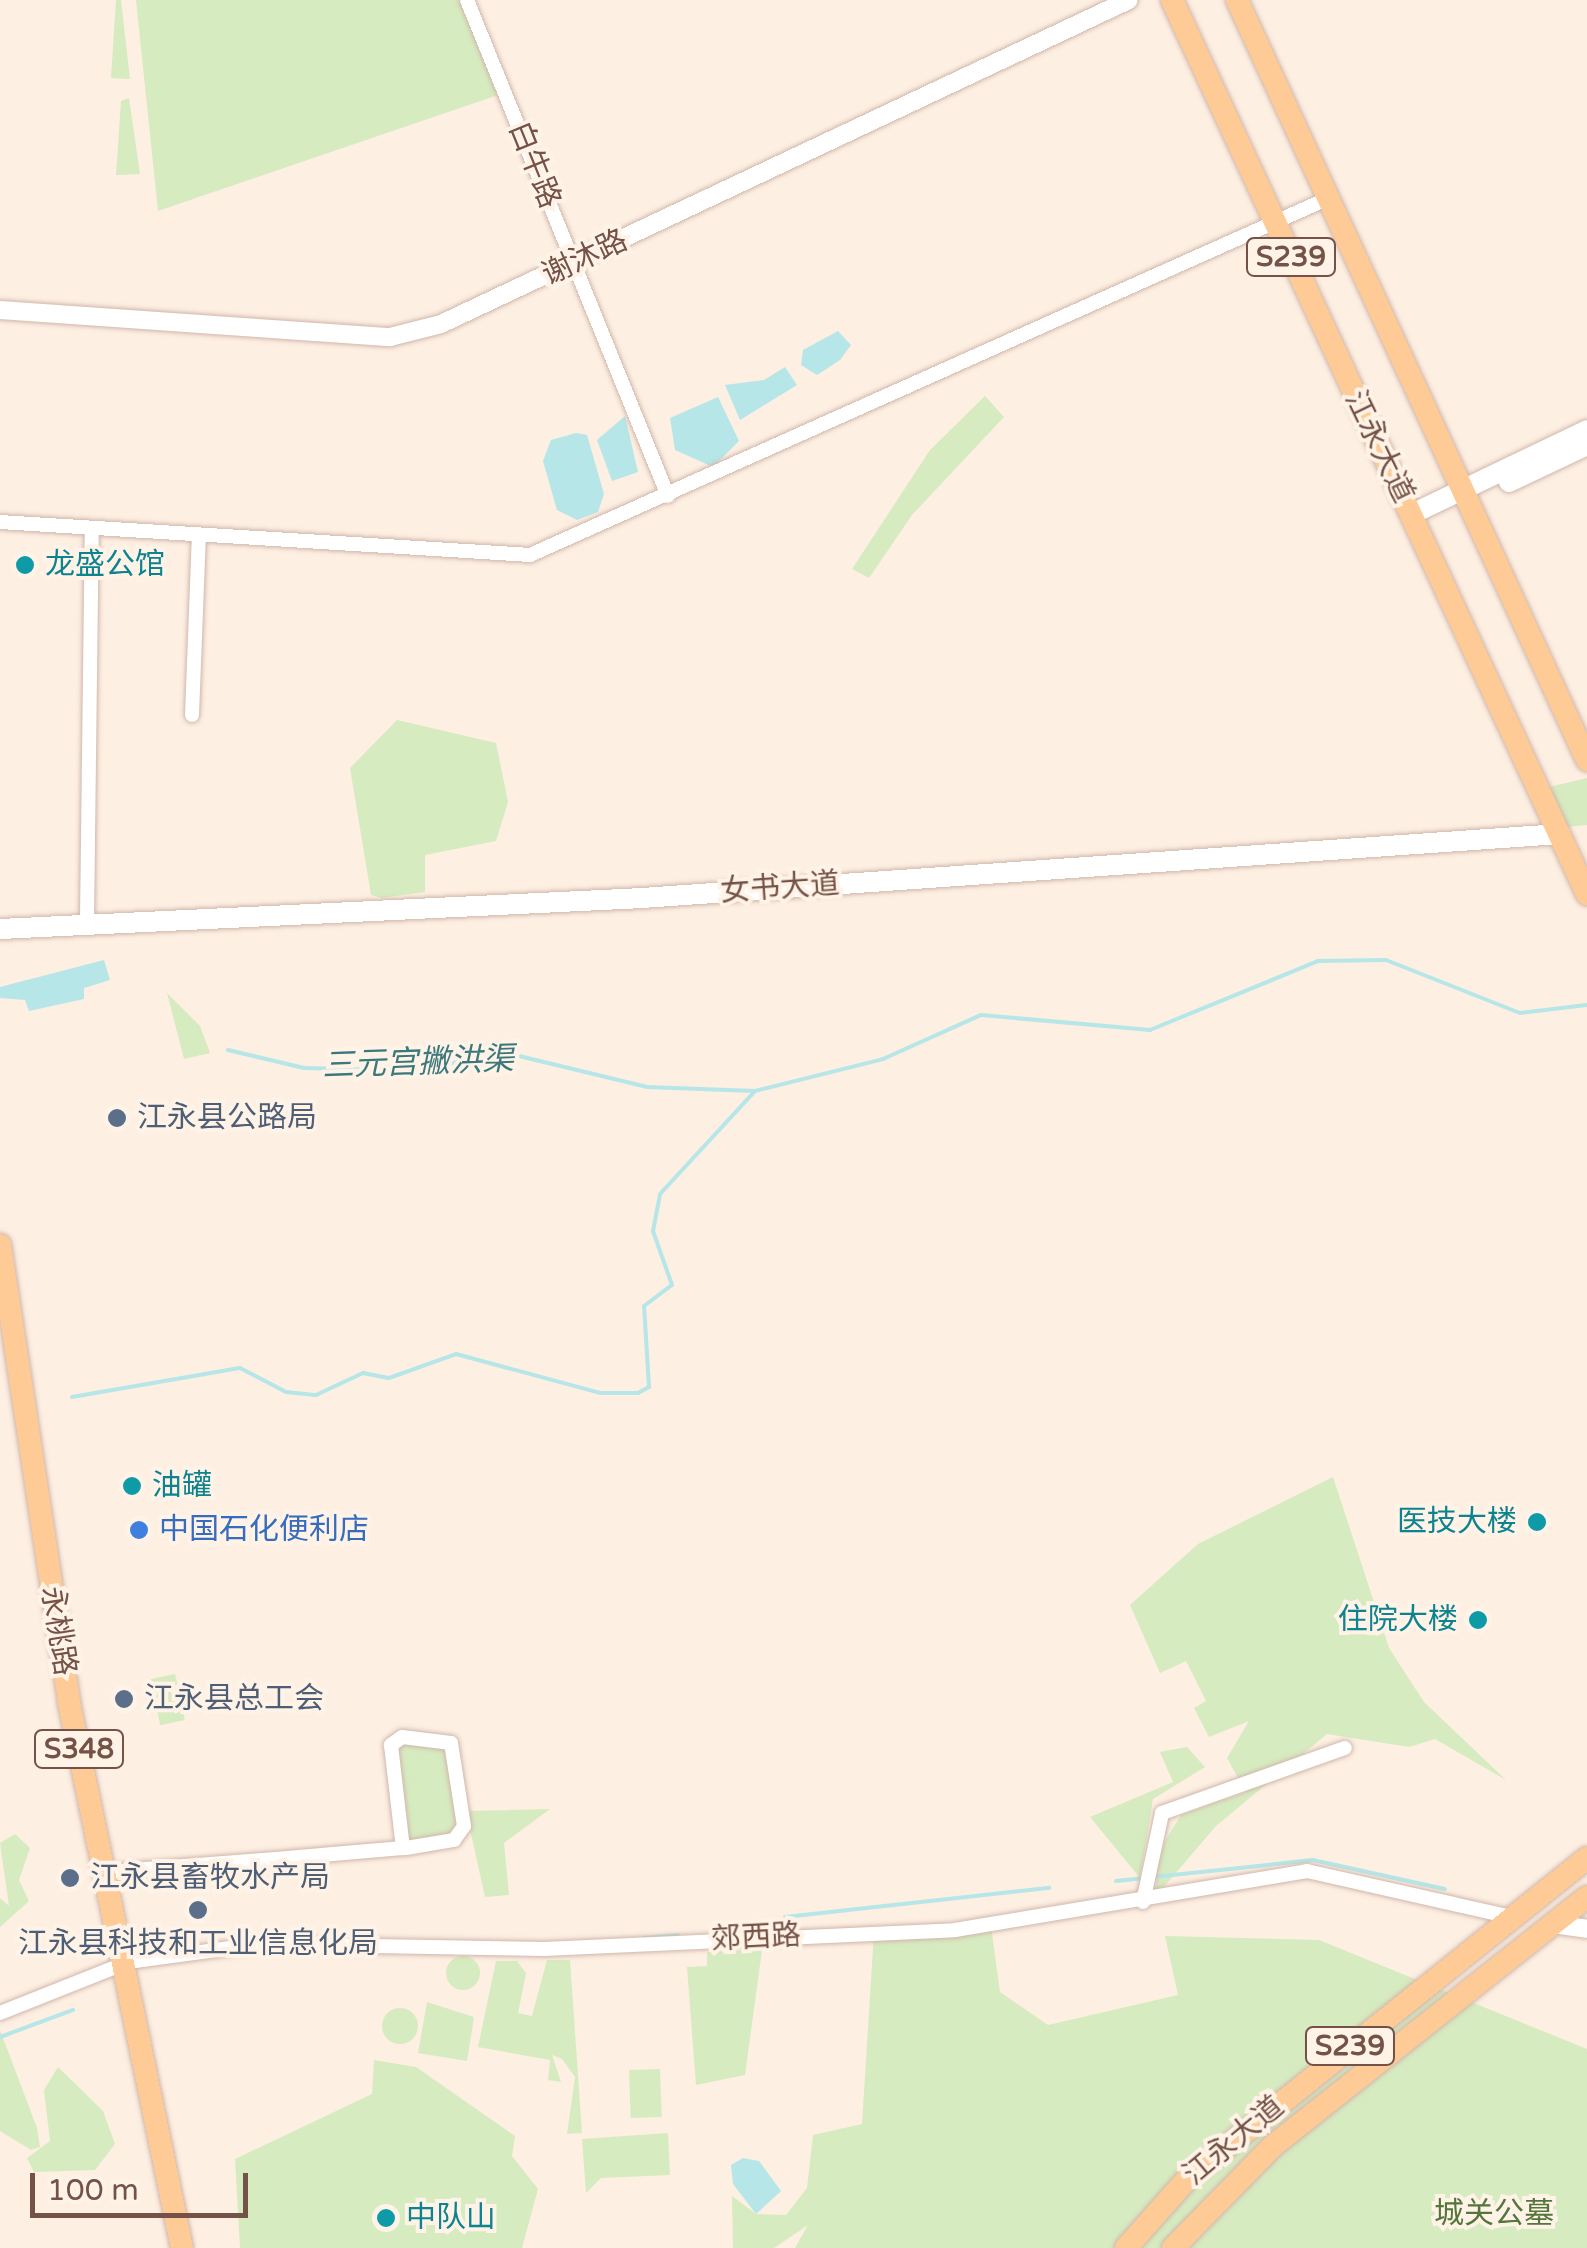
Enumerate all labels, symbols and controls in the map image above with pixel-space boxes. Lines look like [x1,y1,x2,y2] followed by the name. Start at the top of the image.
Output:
[500,117,568,213] street label: 白牛路
[537,223,633,293] street label: 谢沐路
[1246,234,1336,280] road number: S239
[1337,385,1421,509] street label: 江永大道
[45,547,165,583] place label: 龙盛公馆
[14,554,36,576] marker: 龙盛公馆
[719,866,841,910] street label: 女书大道
[321,1040,515,1086] water label: 三元宫撇洪渠
[137,1100,317,1136] place label: 江永县公路局
[106,1107,128,1129] marker: 江永县公路局
[152,1468,212,1504] place label: 油罐
[121,1475,143,1497] marker: 油罐
[1397,1504,1517,1540] place label: 医技大楼
[1526,1511,1548,1533] marker: 医技大楼
[159,1512,369,1548] place label: 中国石化便利店
[128,1519,150,1541] marker: 中国石化便利店
[33,1584,83,1678] street label: 永桃路
[1338,1602,1458,1638] place label: 住院大楼
[1467,1609,1489,1631] marker: 住院大楼
[144,1681,324,1717] place label: 江永县总工会
[113,1688,135,1710] marker: 江永县总工会
[34,1726,124,1772] road number: S348
[90,1860,330,1896] place label: 江永县畜牧水产局
[59,1867,81,1889] marker: 江永县畜牧水产局
[187,1899,209,1921] marker: 江永县科技和工业信息化局
[710,1918,802,1958] street label: 郊西路
[18,1926,378,1962] place label: 江永县科技和工业信息化局
[1305,2023,1395,2069] road number: S239
[1176,2089,1292,2193] street label: 江永大道
[35,2153,252,2215] scale bar
[47,2172,139,2209] text: 100 m
[1434,2196,1554,2232] park label: 城关公墓
[406,2200,496,2236] place label: 中队山
[375,2207,397,2229] marker: 中队山

